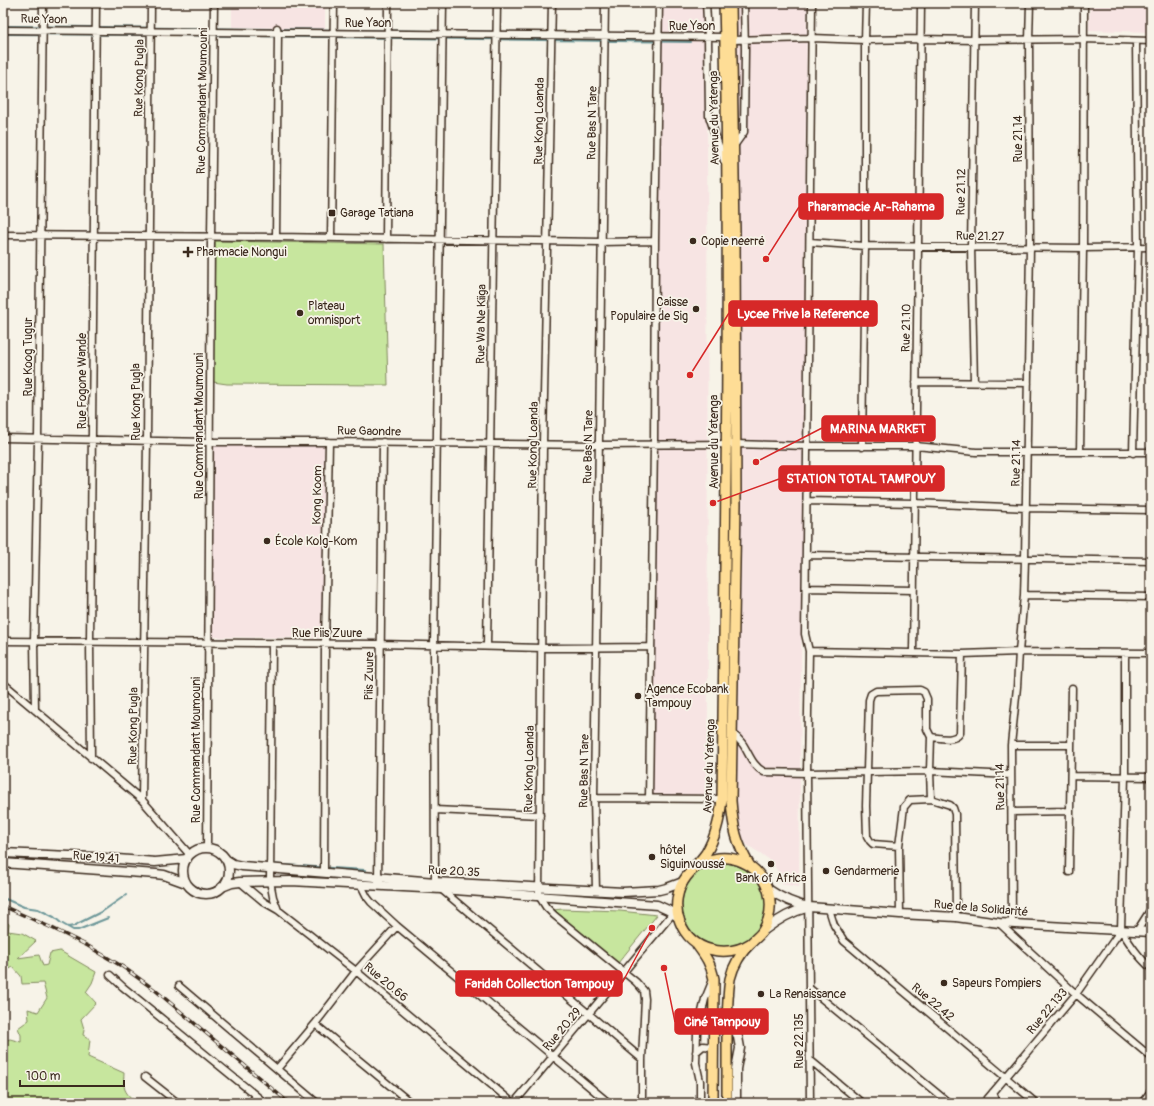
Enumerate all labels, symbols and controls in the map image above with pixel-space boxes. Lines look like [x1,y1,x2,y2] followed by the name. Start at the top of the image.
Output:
[21,12,68,27] street label: Rue Yaon
[345,16,392,31] street label: Rue Yaon
[669,19,716,34] street label: Rue Yaon
[194,28,211,174] street label: Rue Commandant Moumouni
[131,39,148,117] street label: Rue Kong Pugla
[706,70,723,165] street label: Avenue du Yatenga
[531,77,548,165] street label: Rue Kong Loanda
[584,86,601,160] street label: Rue Bas N Tare
[1011,115,1026,163] street label: Rue 21.14
[954,168,969,216] street label: Rue 21.12
[799,194,943,219] callout: Pharamacie Ar-Rahama
[807,199,935,215] text: Pharamacie Ar-Rahama
[340,206,414,221] place label: Garage Tatiana
[327,208,337,218] marker: Garage Tatiana
[956,229,1005,244] street label: Rue 21.27
[701,234,765,249] place label: Copie neerrė
[688,236,698,246] marker: Copie neerrė
[196,245,287,260] place label: Pharmacie Nongui
[183,247,193,257] marker: Pharmacie Nongui
[473,284,490,364] street label: Rue Wa Ne Kiiga
[610,295,688,324] place label: Caisse Populaire de Sig
[308,299,360,328] place label: Plateau omnisport
[729,301,877,326] callout: Lycee Prive la Reference
[691,304,701,314] marker: Caisse Populaire de Sig
[899,304,914,352] street label: Rue 21.10
[737,306,870,322] text: Lycee Prive la Reference
[295,308,305,318] marker: Plateau omnisport
[21,317,36,396] street label: Rue Koog Tugur
[75,333,90,429] street label: Rue Fogone Wande
[192,353,207,499] street label: Rue Commandant Moumouni
[129,363,144,441] street label: Rue Kong Pugla
[707,394,722,489] street label: Avenue du Yatenga
[525,401,542,489] street label: Rue Kong Loanda
[580,410,597,484] street label: Rue Bas N Tare
[822,416,935,441] callout: MARINA MARKET
[830,421,927,437] text: MARINA MARKET
[337,423,401,440] street label: Rue Gaondre
[1009,439,1024,487] street label: Rue 21.14
[309,465,326,525] street label: Kong Koom
[779,466,944,491] callout: STATION TOTAL TAMPOUY
[786,471,936,487] text: STATION TOTAL TAMPOUY
[275,533,358,549] place label: École Kolg-Kom
[262,536,272,546] marker: École Kolg-Kom
[292,626,362,641] street label: Rue Piis Zuure
[362,651,377,701] street label: Piis Zuure
[189,677,204,823] street label: Rue Commandant Moumouni
[646,682,729,711] place label: Agence Ecobank Tampouy
[125,687,142,765] street label: Rue Kong Pugla
[633,691,643,701] marker: Agence Ecobank Tampouy
[700,718,719,814] street label: Avenue du Yatenga
[521,725,538,813] street label: Rue Kong Loanda
[576,734,593,808] street label: Rue Bas N Tare
[993,763,1008,811] street label: Rue 21.14
[660,843,725,872] place label: hôtel Siguinvoussé
[72,848,120,867] street label: Rue 19.41
[647,852,657,862] marker: hôtel Siguinvoussé
[766,859,776,869] marker: Bank of Africa
[427,863,480,880] street label: Rue 20.35
[834,864,899,879] place label: Gendarmerie
[821,866,831,876] marker: Gendarmerie
[735,871,807,886] place label: Bank of Africa
[933,897,1029,920] street label: Rue de la Solidarité
[361,960,411,1005] street label: Rue 20.66
[456,971,622,996] callout: Faridah Collection Tampouy
[464,976,614,992] text: Faridah Collection Tampouy
[952,976,1042,991] place label: Sapeurs Pompiers
[939,978,949,988] marker: Sapeurs Pompiers
[908,980,957,1025] street label: Rue 22.42
[1024,985,1071,1037] street label: Rue 22.133
[769,987,846,1002] place label: La Renaissance
[756,989,766,999] marker: La Renaissance
[540,1005,585,1054] street label: Rue 20.29
[675,1009,768,1034] callout: Ciné Tampouy
[792,1013,807,1069] street label: Rue 22.135
[684,1014,761,1030] text: Ciné Tampouy
[20,1062,124,1088] scale bar
[26,1069,61,1084] text: 100 m

